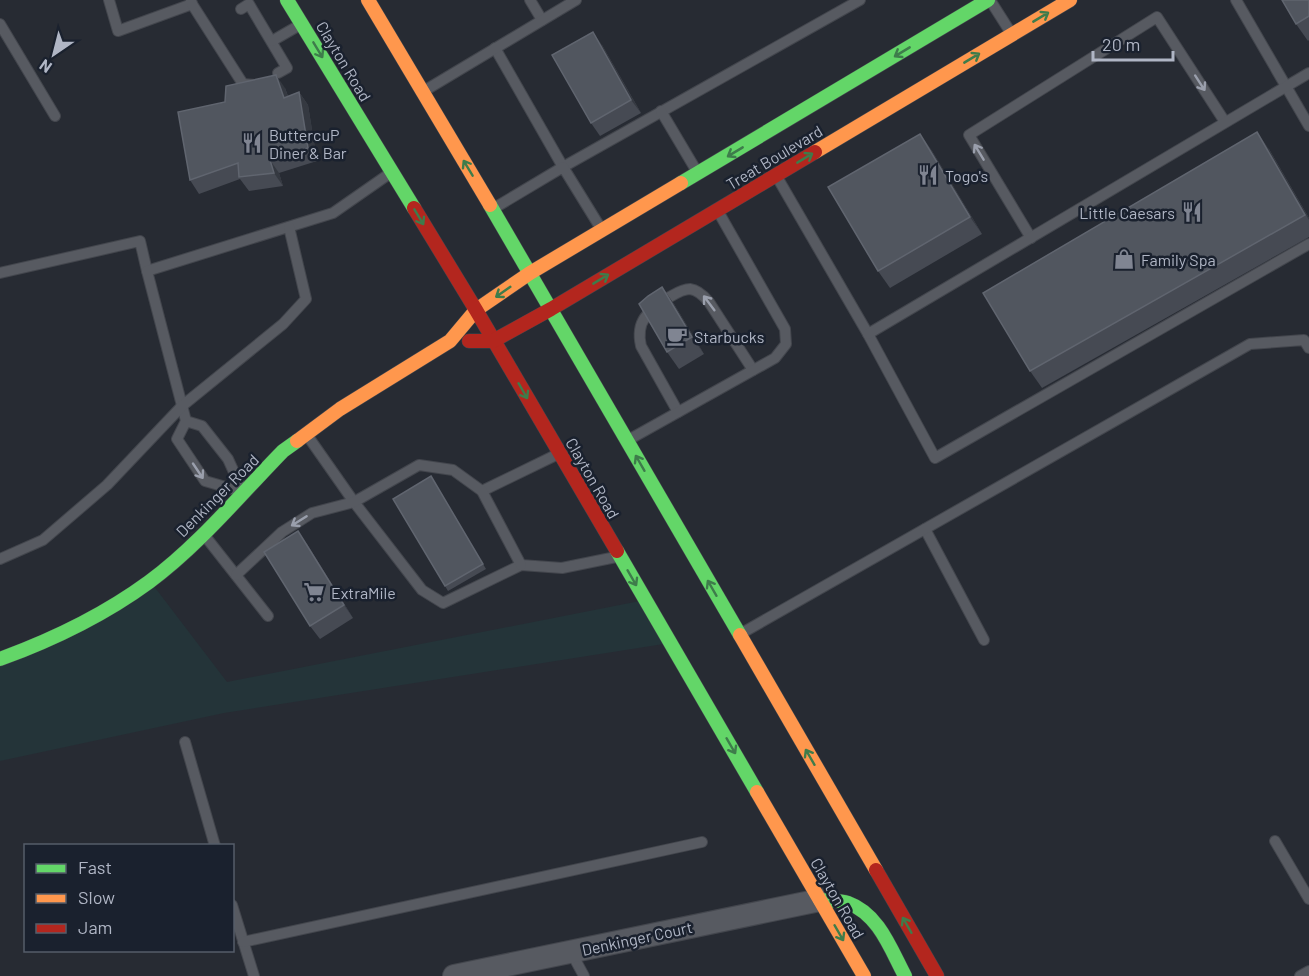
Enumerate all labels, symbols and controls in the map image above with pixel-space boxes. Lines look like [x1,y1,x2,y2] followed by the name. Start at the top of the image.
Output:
[1032,11,1049,23] one-way arrow
[313,17,375,105] street label: Clayton Road
[24,24,84,84] north arrow
[1093,24,1172,62] scale bar
[1102,33,1140,55] text: 20 m
[312,41,324,58] one-way arrow
[894,46,911,58] one-way arrow
[963,52,980,64] one-way arrow
[35,56,55,78] text: N
[1194,75,1206,91] one-way arrow
[722,121,826,193] street label: Treat Boulevard
[269,125,347,162] place label: ButtercuP Diner & Bar
[240,131,264,155] restaurant icon: ButtercuP Diner & Bar
[973,144,985,161] one-way arrow
[727,146,744,158] one-way arrow
[796,151,813,163] one-way arrow
[462,160,474,177] one-way arrow
[916,163,940,187] restaurant icon: Togo's
[945,166,988,185] place label: Togo's
[1180,200,1204,224] restaurant icon: Little Caesars
[1079,203,1175,222] place label: Little Caesars
[413,208,425,225] one-way arrow
[1112,247,1136,271] shop icon: Family Spa
[1141,250,1216,269] place label: Family Spa
[592,272,609,284] one-way arrow
[496,286,512,298] one-way arrow
[703,296,716,312] one-way arrow
[665,324,689,348] cafe icon: Starbucks
[694,327,764,346] place label: Starbucks
[517,382,529,399] one-way arrow
[562,434,624,522] street label: Clayton Road
[172,450,262,540] street label: Denkinger Road
[634,455,646,472] one-way arrow
[192,462,204,478] one-way arrow
[291,515,308,527] one-way arrow
[626,569,638,586] one-way arrow
[302,580,326,604] supermarket icon: ExtraMile
[706,580,718,597] one-way arrow
[331,583,396,602] place label: ExtraMile
[725,737,737,754] one-way arrow
[803,748,815,765] one-way arrow
[24,844,234,952] legend
[807,854,869,942] street label: Clayton Road
[78,856,112,878] text: Fast
[78,886,115,908] text: Slow
[78,916,112,938] text: Jam
[580,917,694,959] street label: Denkinger Court
[901,917,913,934] one-way arrow
[834,924,846,941] one-way arrow

